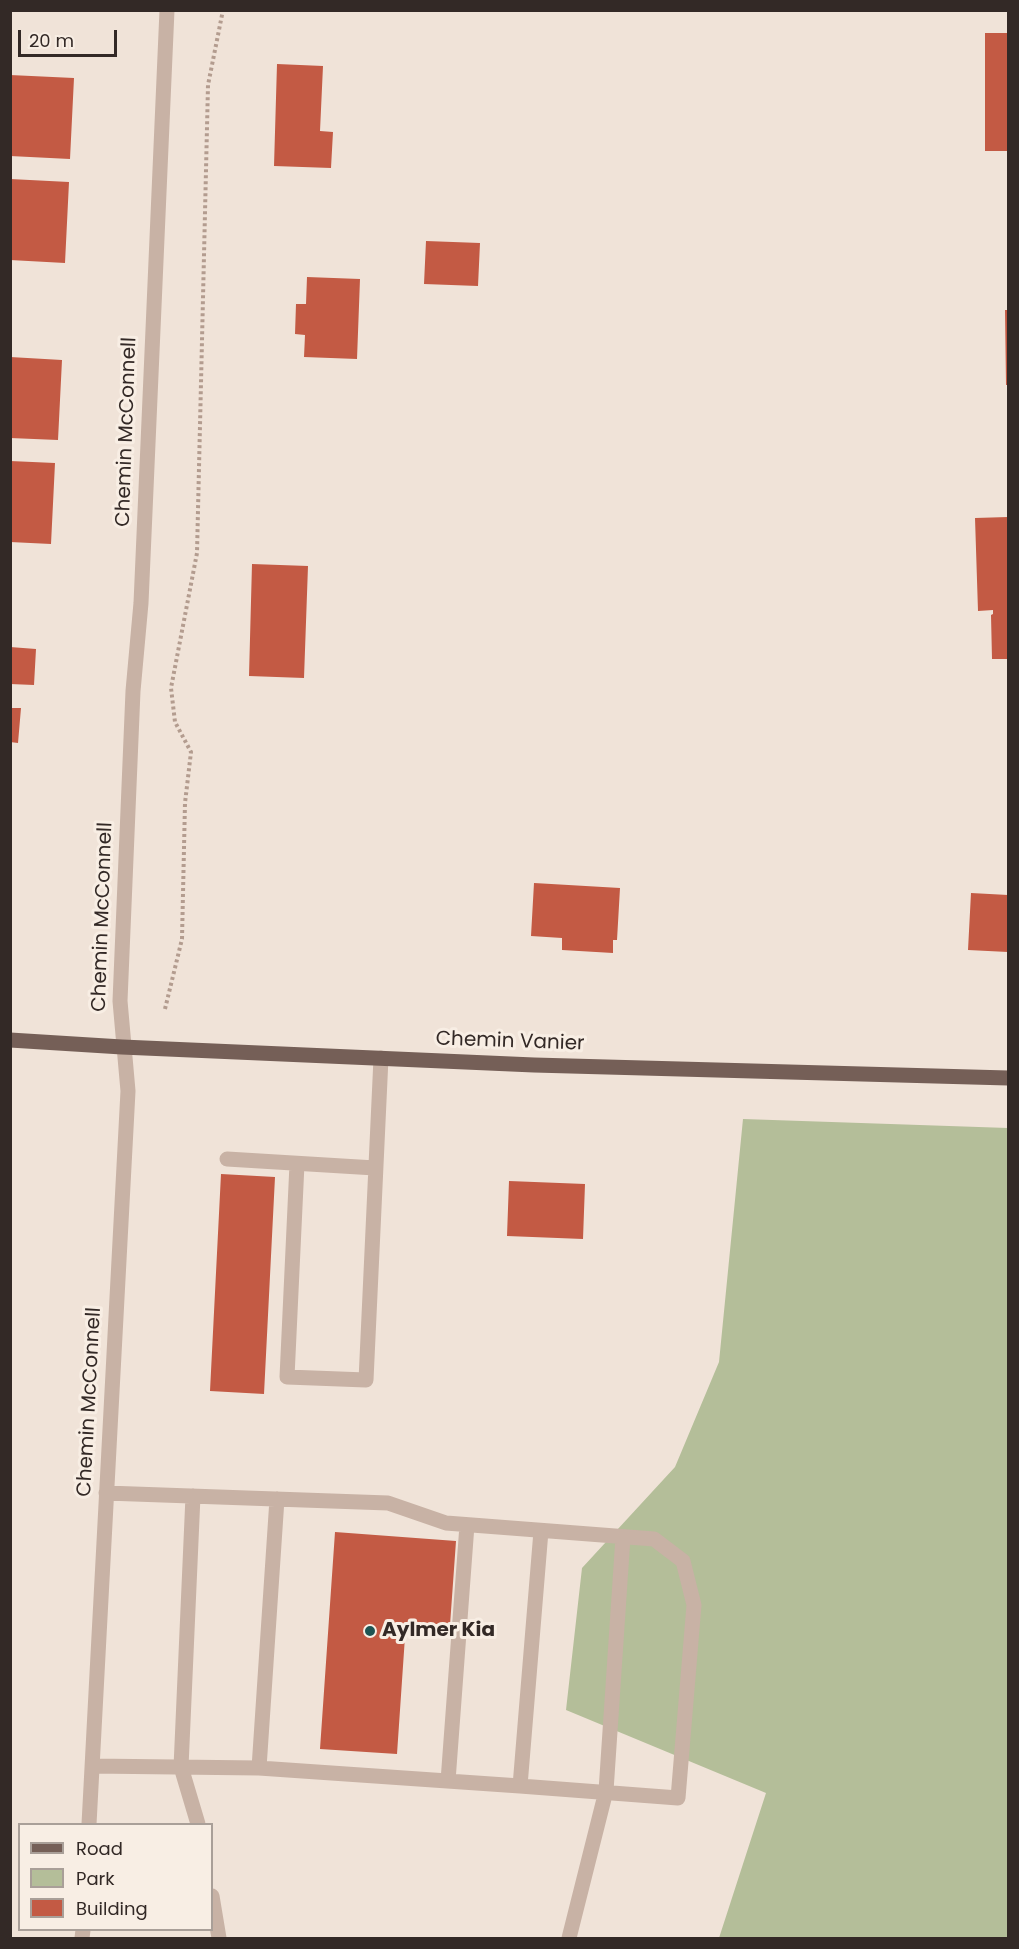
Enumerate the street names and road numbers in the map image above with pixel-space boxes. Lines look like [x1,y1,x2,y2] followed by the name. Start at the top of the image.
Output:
[112,337,142,527] street label: Chemin McConnell
[88,822,118,1012] street label: Chemin McConnell
[435,1027,585,1057] street label: Chemin Vanier
[73,1307,107,1497] street label: Chemin McConnell

